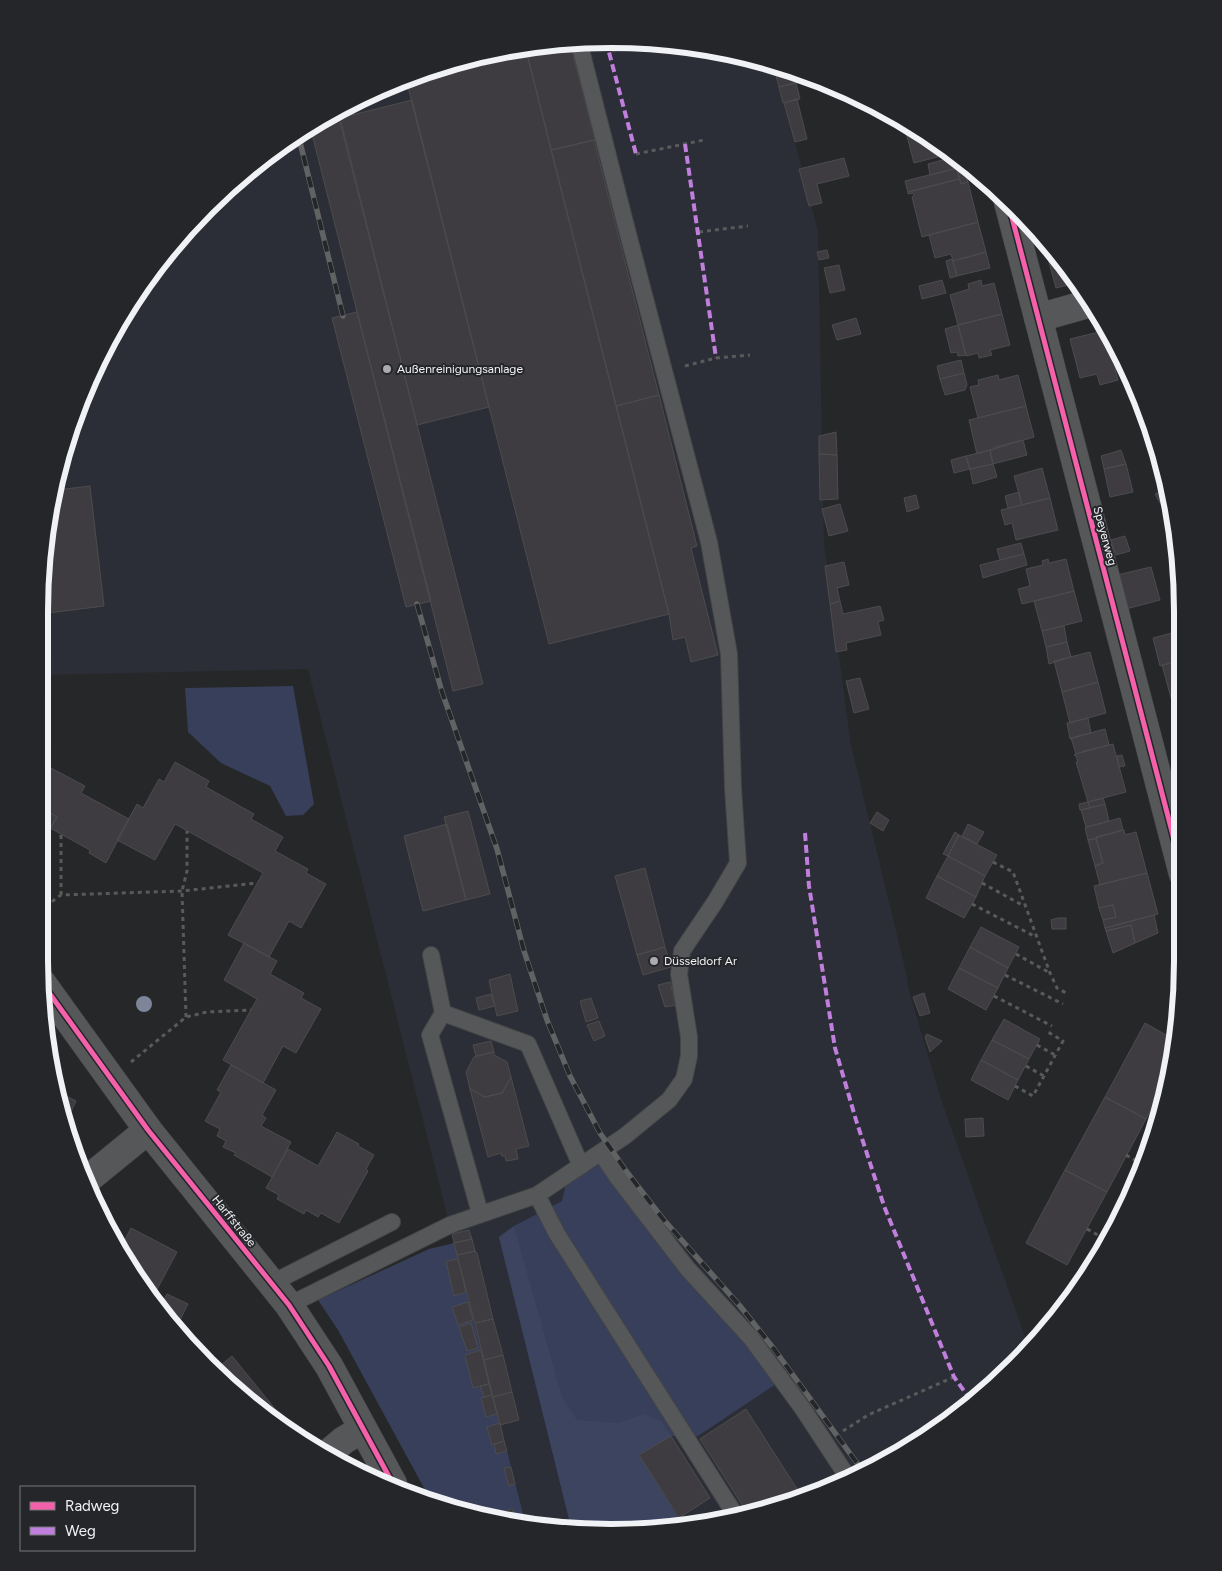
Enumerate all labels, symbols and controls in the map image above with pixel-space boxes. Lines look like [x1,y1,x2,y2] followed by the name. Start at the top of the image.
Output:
[397,362,523,376] place label: Außenreinigungsanlage
[381,363,393,375] marker: Außenreinigungsanlage
[1090,505,1120,567] street label: Speyerweg
[664,954,737,968] place label: Düsseldorf Ar
[648,955,660,967] marker: Düsseldorf Ar
[209,1193,259,1250] street label: Harffstraße
[20,1486,195,1551] legend
[65,1497,119,1515] text: Radweg
[65,1522,96,1540] text: Weg

